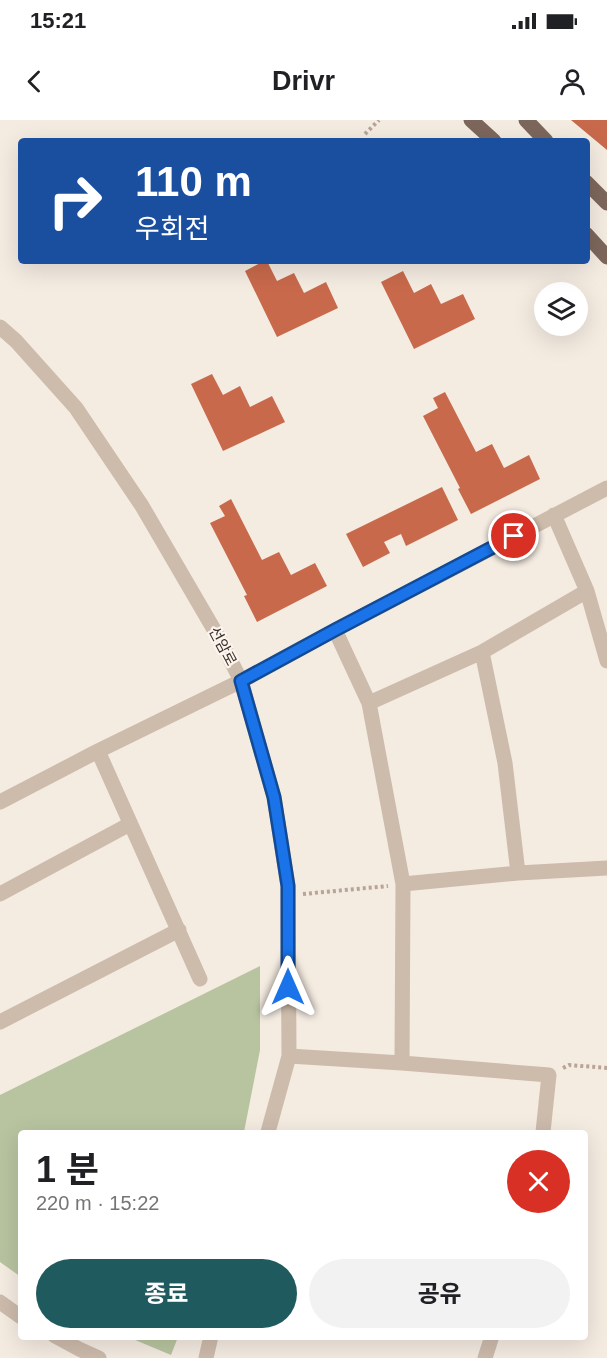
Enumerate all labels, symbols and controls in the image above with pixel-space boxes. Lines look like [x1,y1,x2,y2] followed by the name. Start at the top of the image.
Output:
[30,8,86,33] text: 15:21
[18,65,51,98] icon: back
[556,65,589,98] icon: person
[272,66,335,96] text: Drivr
[135,158,252,205] text: 110 m
[36,162,114,240] icon: right
[135,214,210,244] text: 우회전
[534,282,588,336] map controls
[534,282,588,336] button: layers
[488,510,539,561] pin
[497,519,530,552] icon: arrive
[206,624,240,668] street label: 선암로
[256,955,320,1019] position arrow
[36,1149,99,1190] text: 1 분
[507,1150,570,1213] button: close
[36,1192,159,1214] text: 220 m · 15:22
[36,1259,297,1328] button: 종료
[309,1259,570,1328] button: 공유

